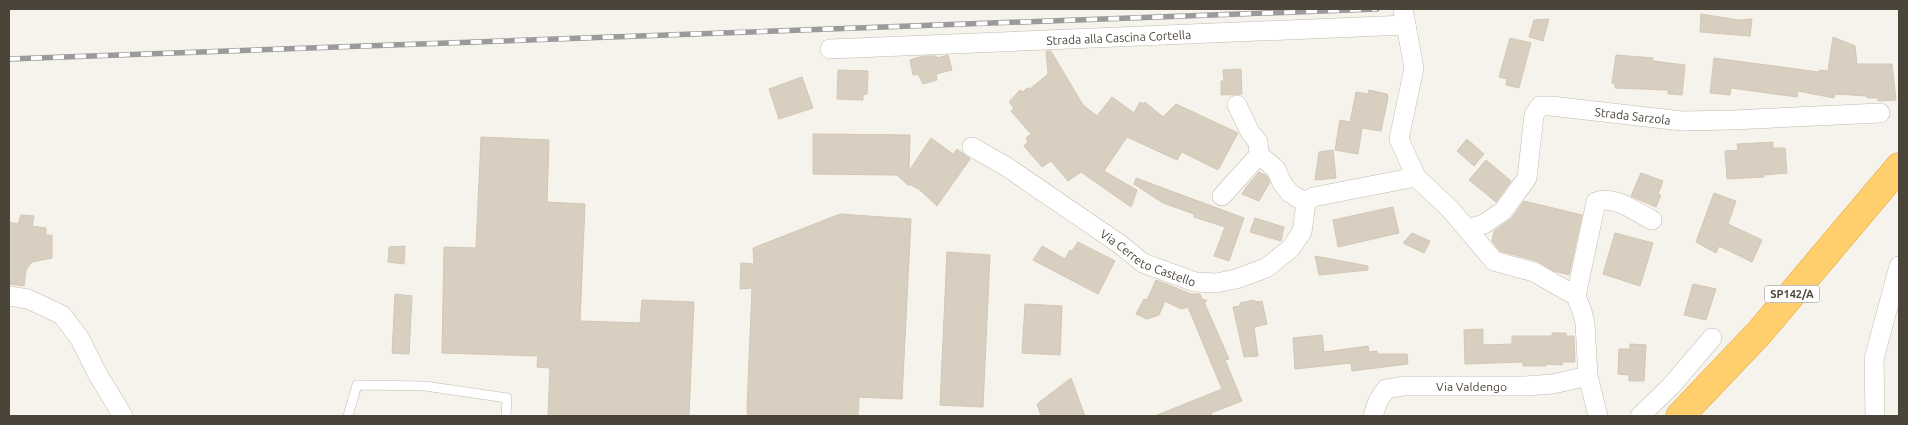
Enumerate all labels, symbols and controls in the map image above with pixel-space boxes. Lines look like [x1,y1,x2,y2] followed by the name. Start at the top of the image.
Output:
[1046,27,1191,46] street label: Strada alla Cascina Cortella
[1594,105,1671,126] street label: Strada Sarzola
[1098,227,1198,288] street label: Via Cerreto Castello
[1764,286,1820,302] road number: SP142/A
[1436,380,1507,393] street label: Via Valdengo

